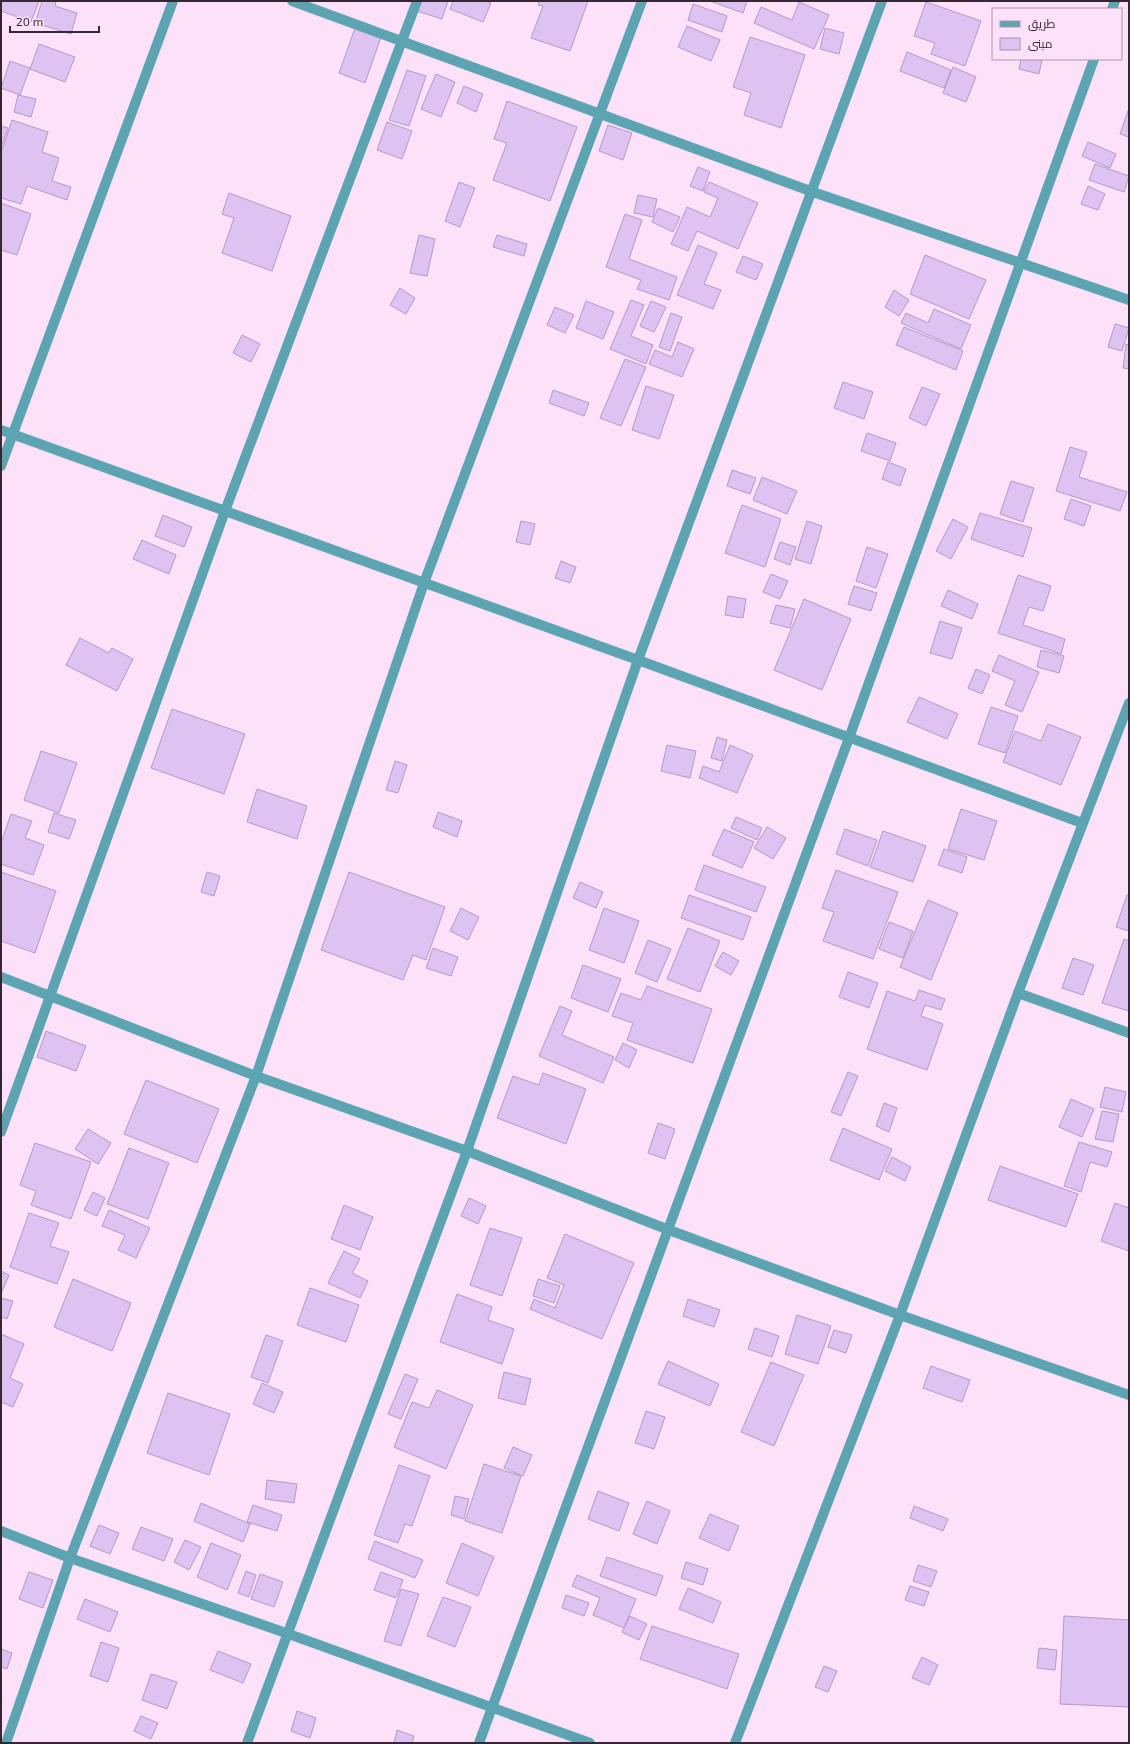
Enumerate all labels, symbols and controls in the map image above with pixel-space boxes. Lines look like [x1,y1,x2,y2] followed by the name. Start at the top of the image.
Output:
[10,8,99,34] scale bar
[992,8,1122,60] legend
[16,14,43,28] text: 20 m
[1028,16,1056,31] text: طريق
[1028,36,1053,51] text: مبنى

